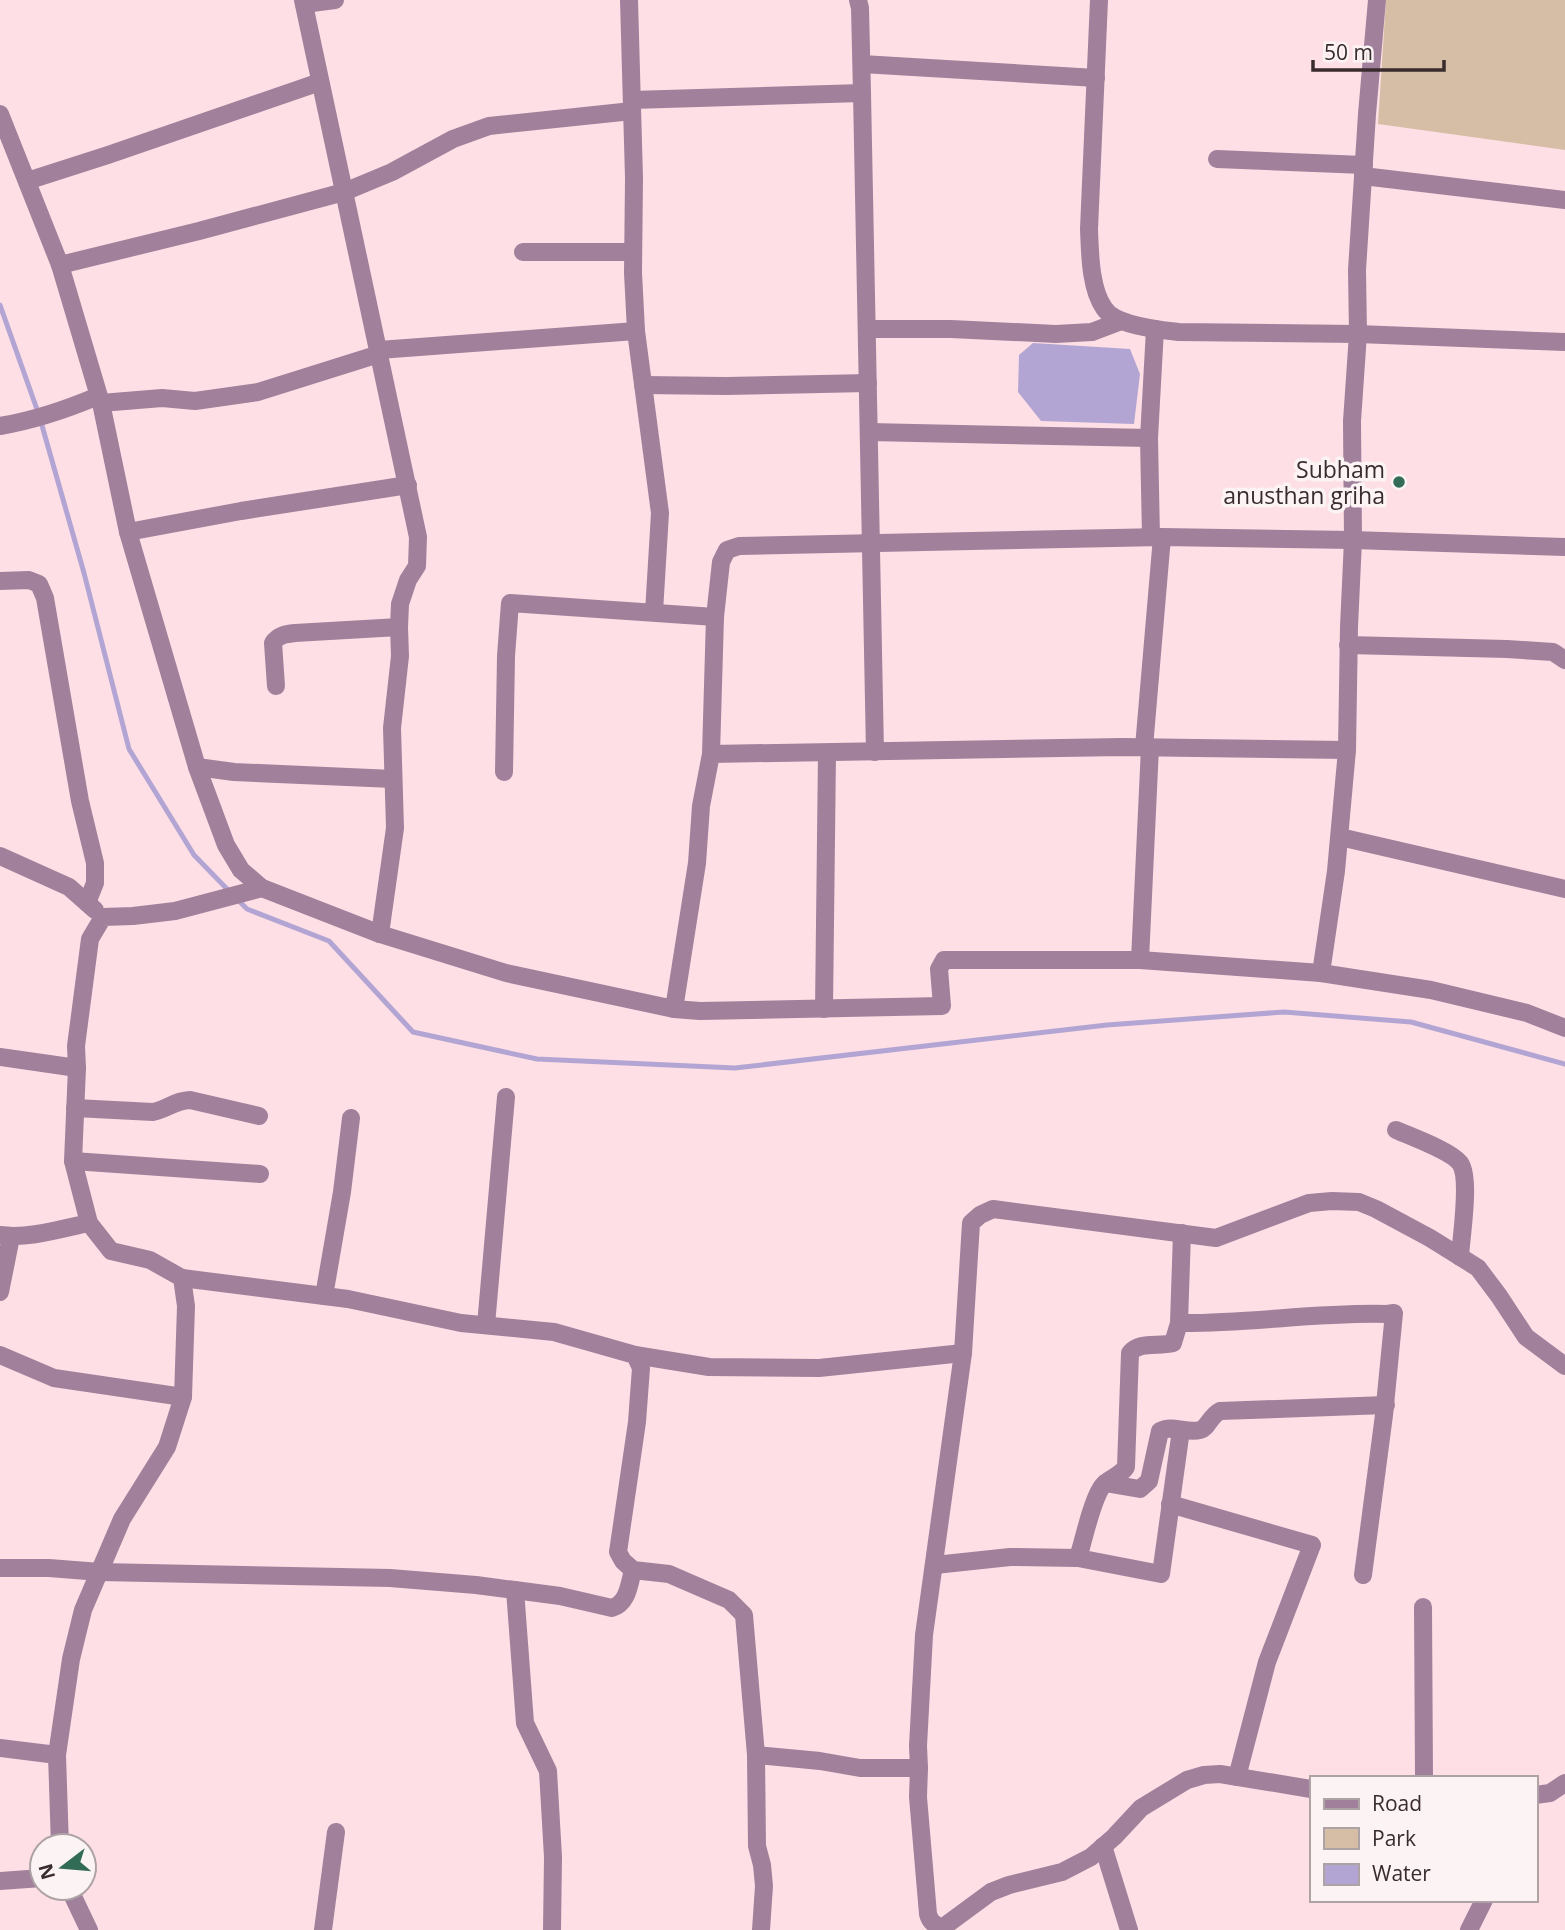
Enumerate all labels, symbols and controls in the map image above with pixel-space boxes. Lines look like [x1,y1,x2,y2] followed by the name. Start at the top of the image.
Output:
[1313,28,1444,72] scale bar
[1324,38,1373,66] text: 50 m
[1223,453,1385,511] place label: Subham anusthan griha
[1391,474,1407,490] marker: Subham anusthan griha
[1310,1776,1537,1902] legend
[1372,1789,1422,1817] text: Road
[1372,1824,1416,1852] text: Park
[28,1832,98,1902] north arrow
[1372,1859,1431,1887] text: Water
[32,1861,61,1883] text: N

